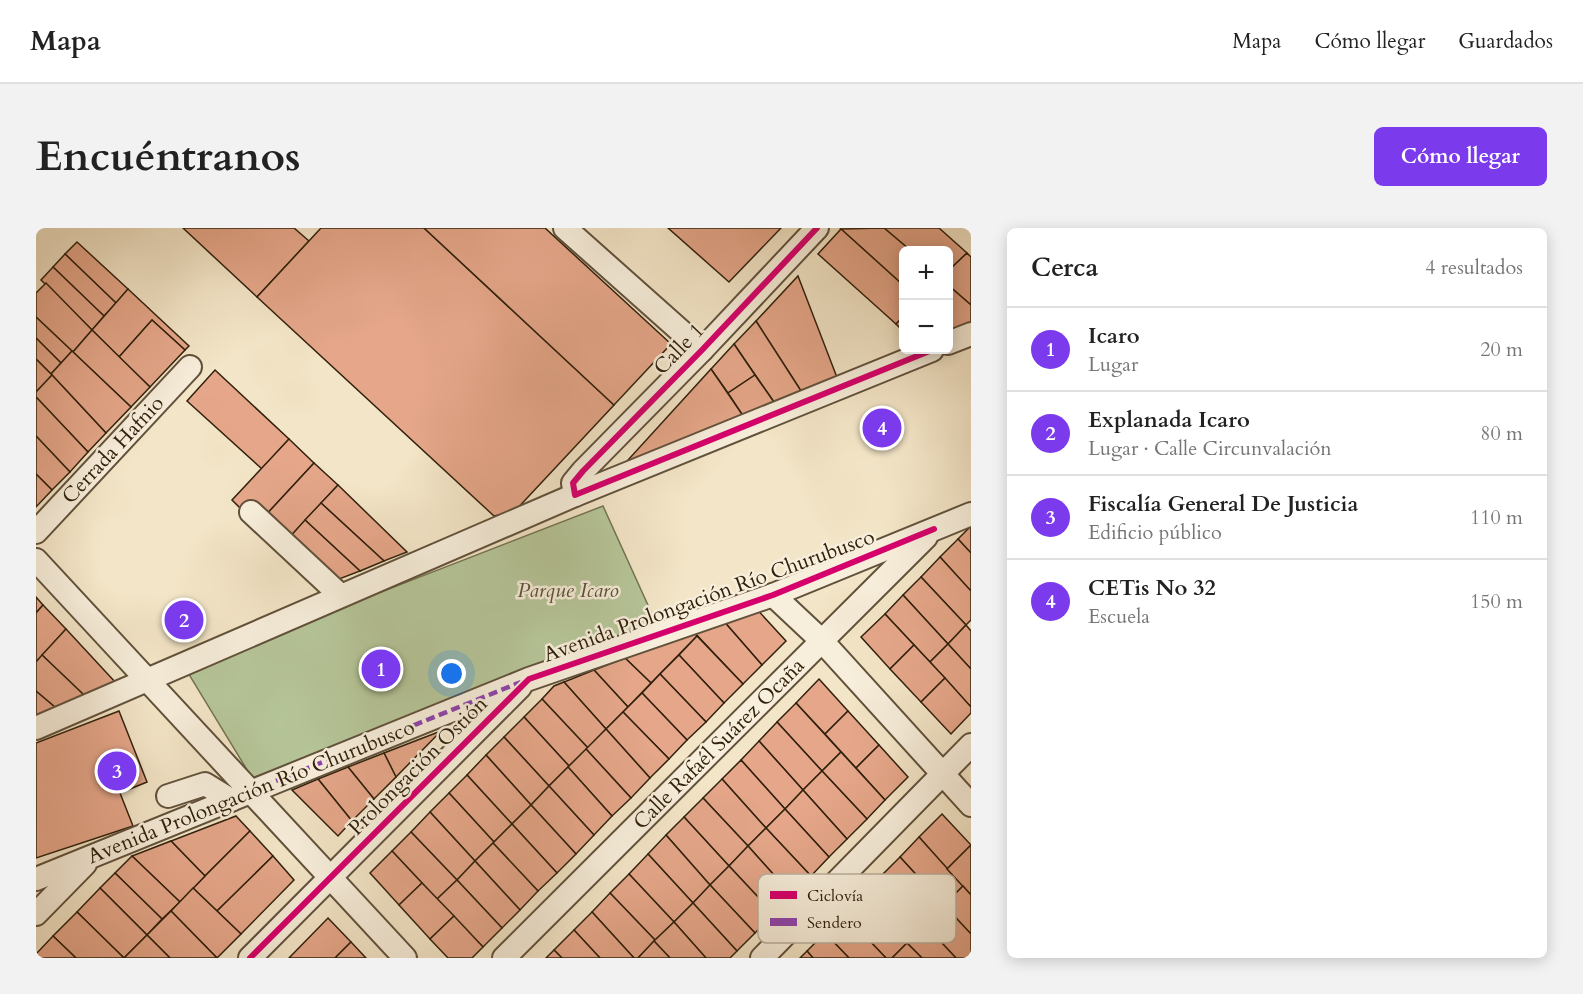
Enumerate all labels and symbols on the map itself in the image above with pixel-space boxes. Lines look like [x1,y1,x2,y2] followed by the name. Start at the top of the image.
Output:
[647,317,711,381] street label: Calle 1
[55,390,171,510] street label: Cerrada Hafnio
[862,406,902,450] pin: 4
[539,522,879,670] street label: Avenida Prolongación Río Churubusco
[517,576,619,605] park label: Parque Icaro
[164,598,204,642] pin: 2
[362,646,400,692] pin: 1
[627,652,811,836] street label: Calle Rafaél Suárez Ocaña
[437,659,466,688] your location
[342,690,494,842] street label: Prolongación Ostión
[83,713,419,871] street label: Avenida Prolongación Río Churubusco
[98,748,136,794] pin: 3
[758,874,956,943] legend
[807,885,863,907] text: Ciclovía
[807,912,862,934] text: Sendero

